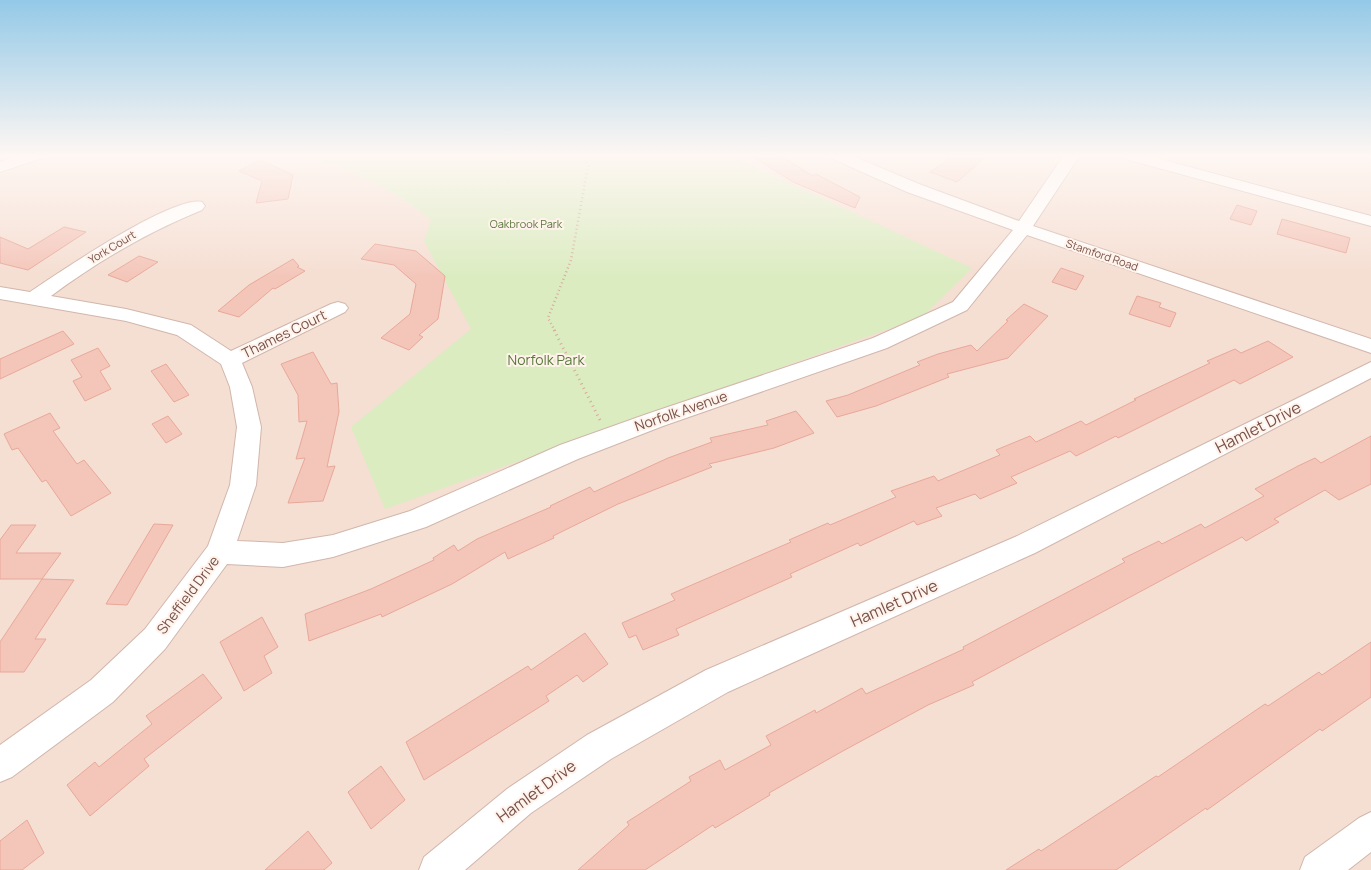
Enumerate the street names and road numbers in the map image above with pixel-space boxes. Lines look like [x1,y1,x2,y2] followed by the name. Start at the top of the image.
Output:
[85,227,138,267] street label: York Court
[1064,235,1140,274] street label: Stamford Road
[238,305,330,362] street label: Thames Court
[632,386,730,435] street label: Norfolk Avenue
[1211,396,1305,458] street label: Hamlet Drive
[152,552,223,638] street label: Sheffield Drive
[847,574,941,632] street label: Hamlet Drive
[492,755,580,827] street label: Hamlet Drive

